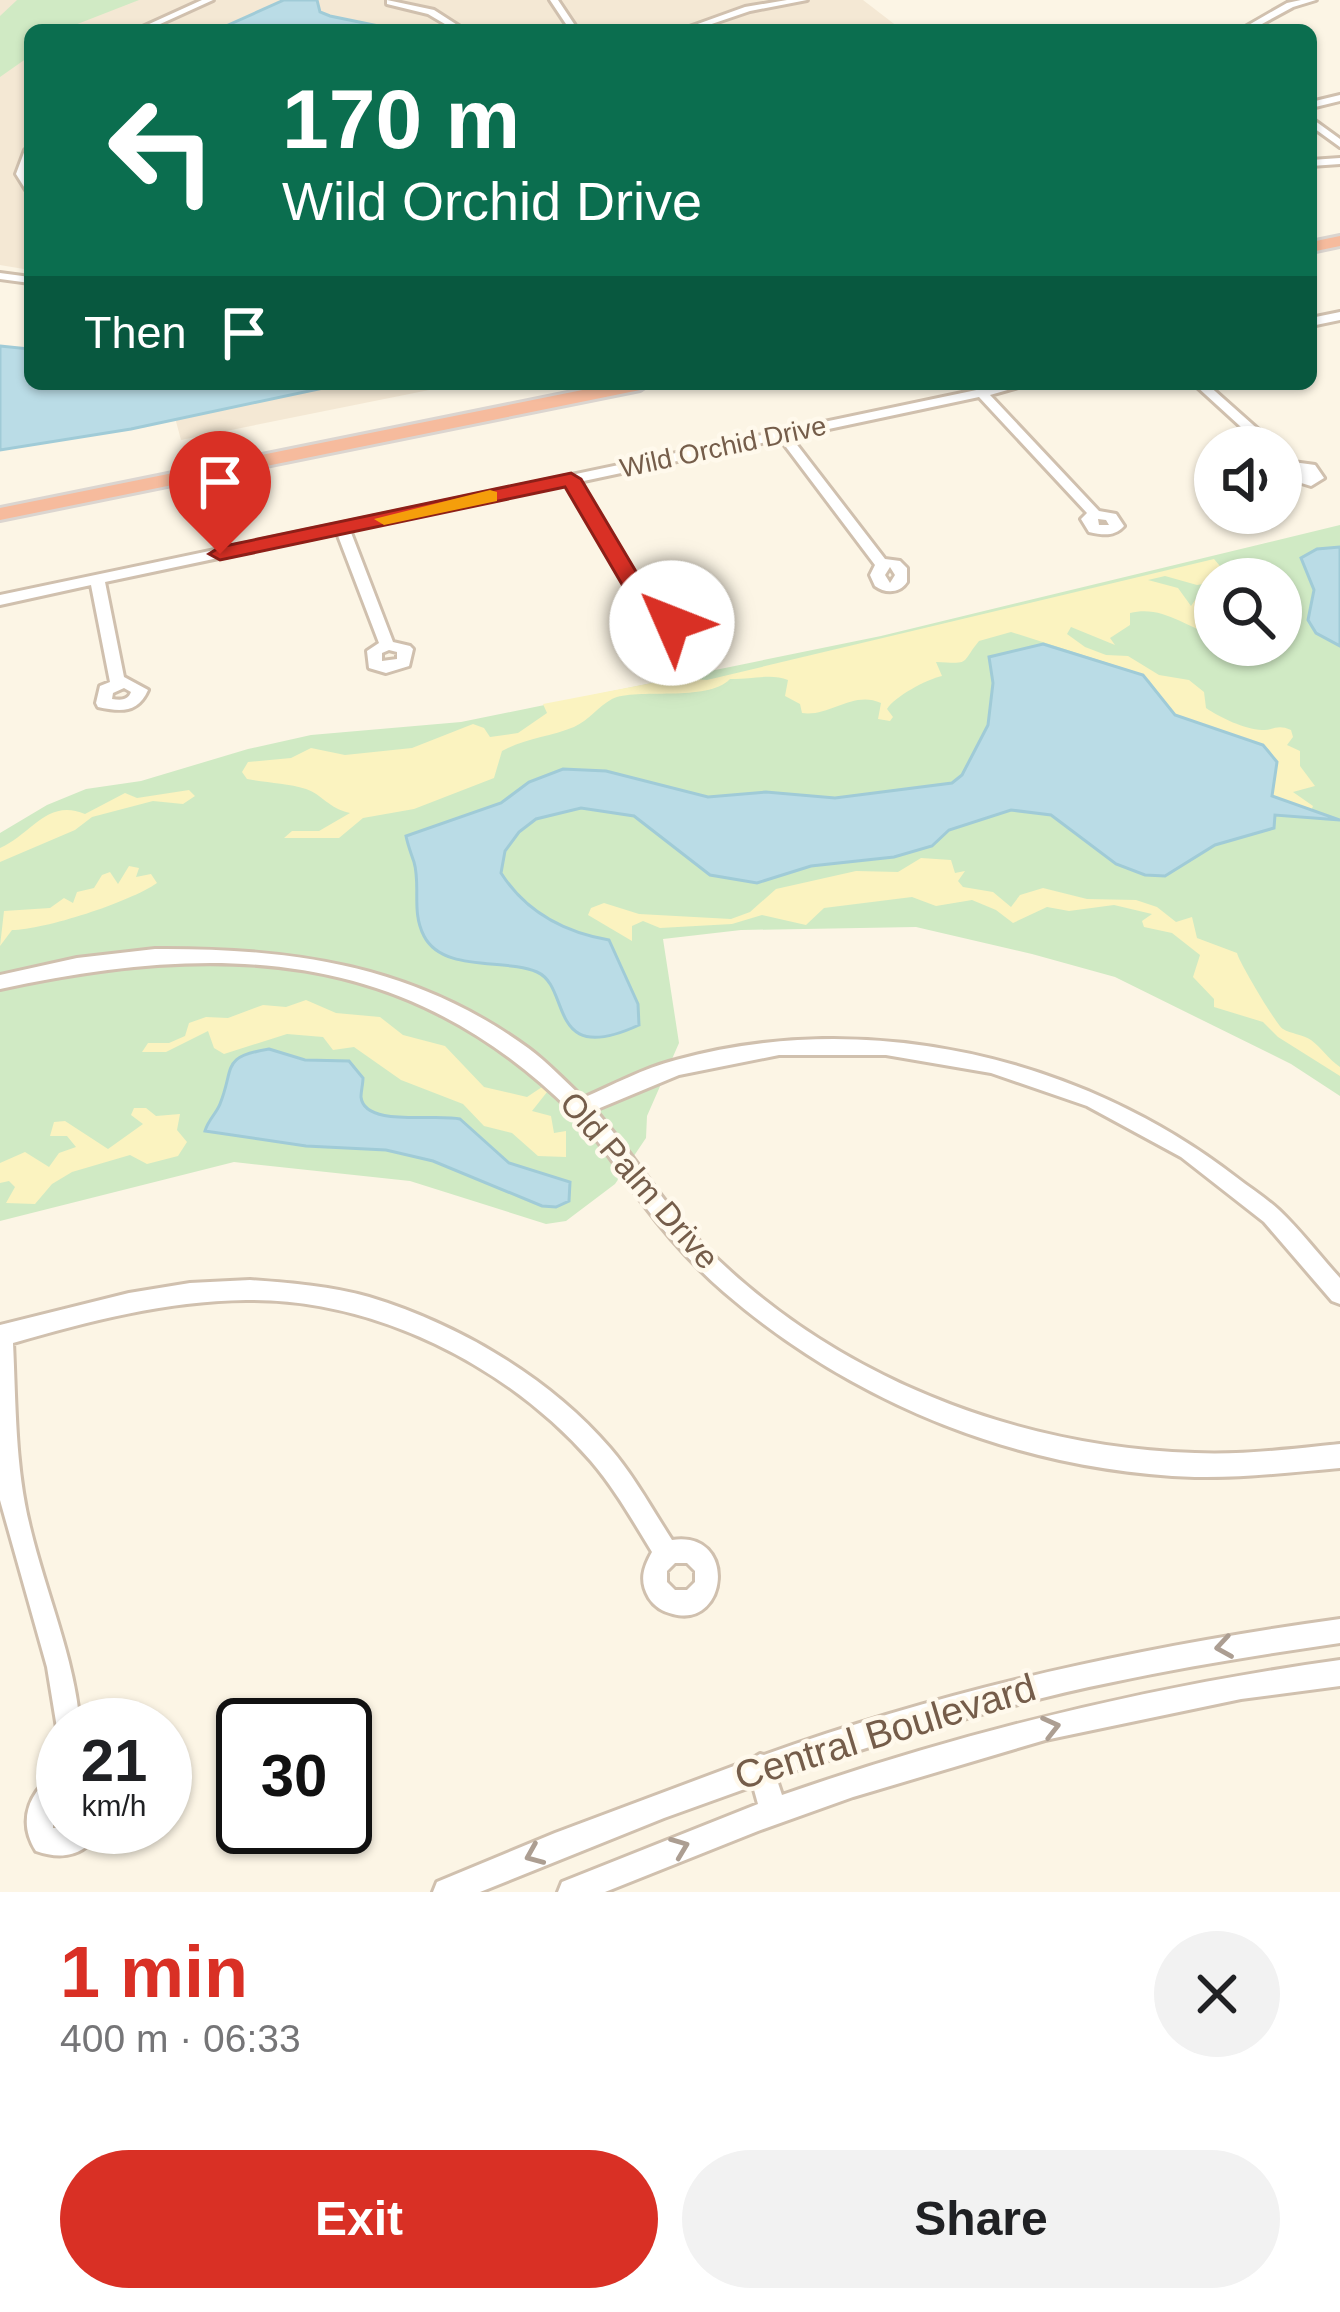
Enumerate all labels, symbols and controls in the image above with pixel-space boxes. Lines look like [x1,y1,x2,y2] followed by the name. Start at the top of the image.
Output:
[84,72,240,228] icon: left
[282,72,520,166] text: 170 m
[282,171,702,231] text: Wild Orchid Drive
[211,300,277,366] icon: arrive
[84,307,187,358] text: Then
[617,410,829,484] street label: Wild Orchid Drive
[1194,426,1302,666] map controls
[1194,426,1302,534] button: sound
[169,431,271,554] pin
[187,449,253,515] icon: arrive
[1194,558,1302,666] button: search
[609,560,735,686] position arrow
[553,1084,726,1276] street label: Old Palm Drive
[1214,1634,1234,1659] one-way arrow
[730,1665,1041,1798] street label: Central Boulevard
[216,1698,372,1854] speed limit sign: 30
[1041,1716,1061,1741] one-way arrow
[81,1727,147,1794] text: 21
[81,1789,147,1822] text: km/h
[669,1837,690,1862] one-way arrow
[525,1841,546,1865] one-way arrow
[1154,1931,1280,2057] button: close
[60,1932,248,2012] text: 1 min
[60,2017,301,2060] text: 400 m · 06:33
[60,2150,658,2288] button: Exit
[682,2150,1280,2288] button: Share

